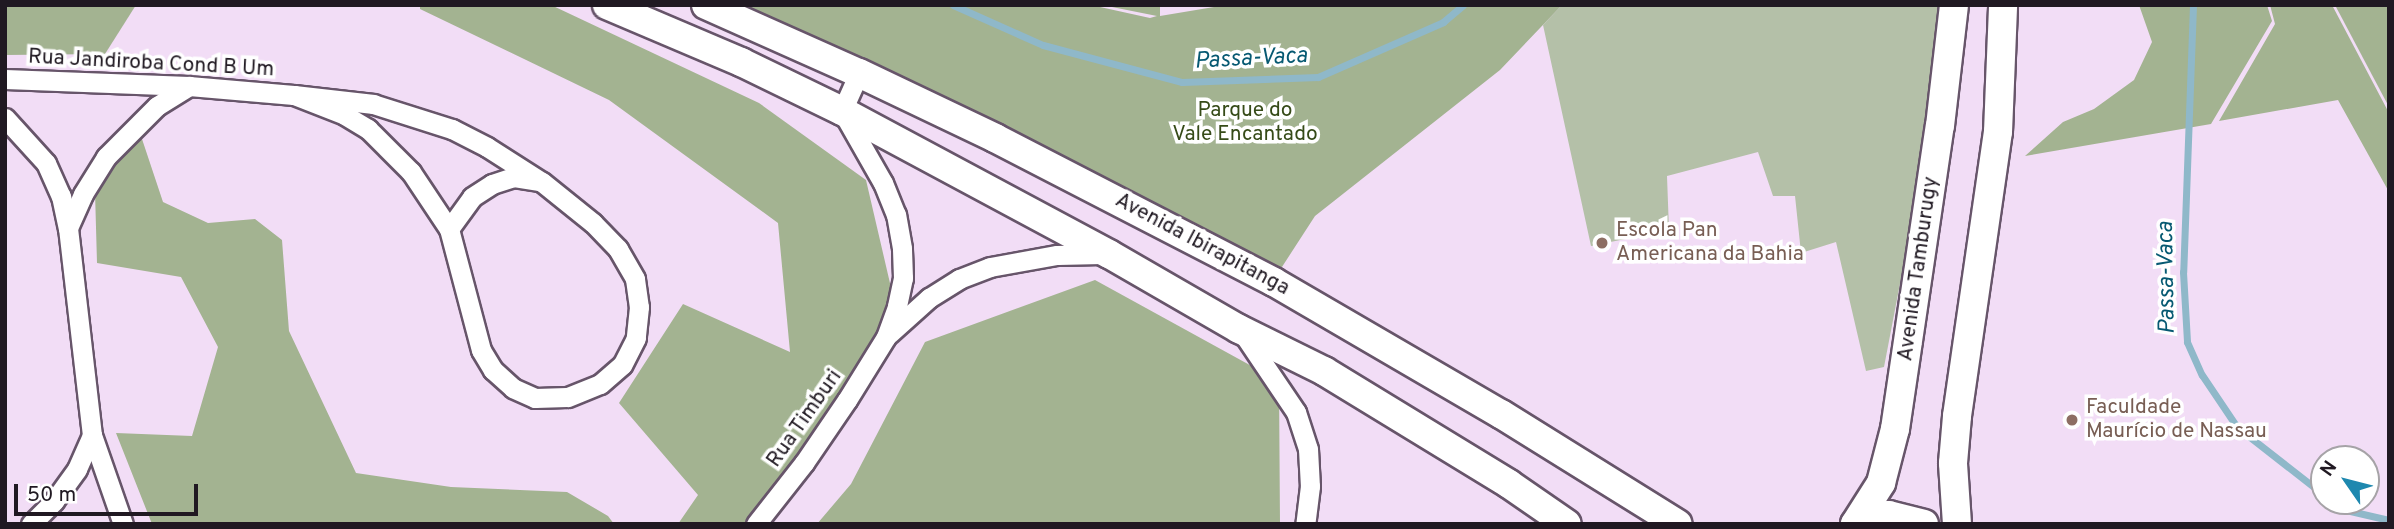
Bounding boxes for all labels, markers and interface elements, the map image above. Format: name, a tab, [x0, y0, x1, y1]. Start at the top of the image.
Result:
water label: Passa-Vaca	[1194, 43, 1308, 77]
street label: Rua Jandiroba Cond B Um	[27, 45, 275, 83]
park label: Parque do Vale Encantado	[1172, 98, 1318, 148]
street label: Avenida Tamburugy	[1894, 175, 1944, 363]
street label: Avenida Ibirapitanga	[1111, 188, 1293, 302]
place label: Escola Pan Americana da Bahia	[1616, 218, 1804, 268]
water label: Passa-Vaca	[2153, 221, 2183, 335]
marker: Escola Pan Americana da Bahia	[1594, 235, 1610, 251]
street label: Rua Timburi	[762, 365, 848, 473]
place label: Faculdade Maurício de Nassau	[2086, 395, 2267, 445]
marker: Faculdade Maurício de Nassau	[2064, 412, 2080, 428]
north arrow	[2310, 445, 2380, 515]
text: N	[2316, 457, 2343, 482]
scale bar	[18, 470, 201, 514]
text: 50 m	[27, 482, 76, 509]

